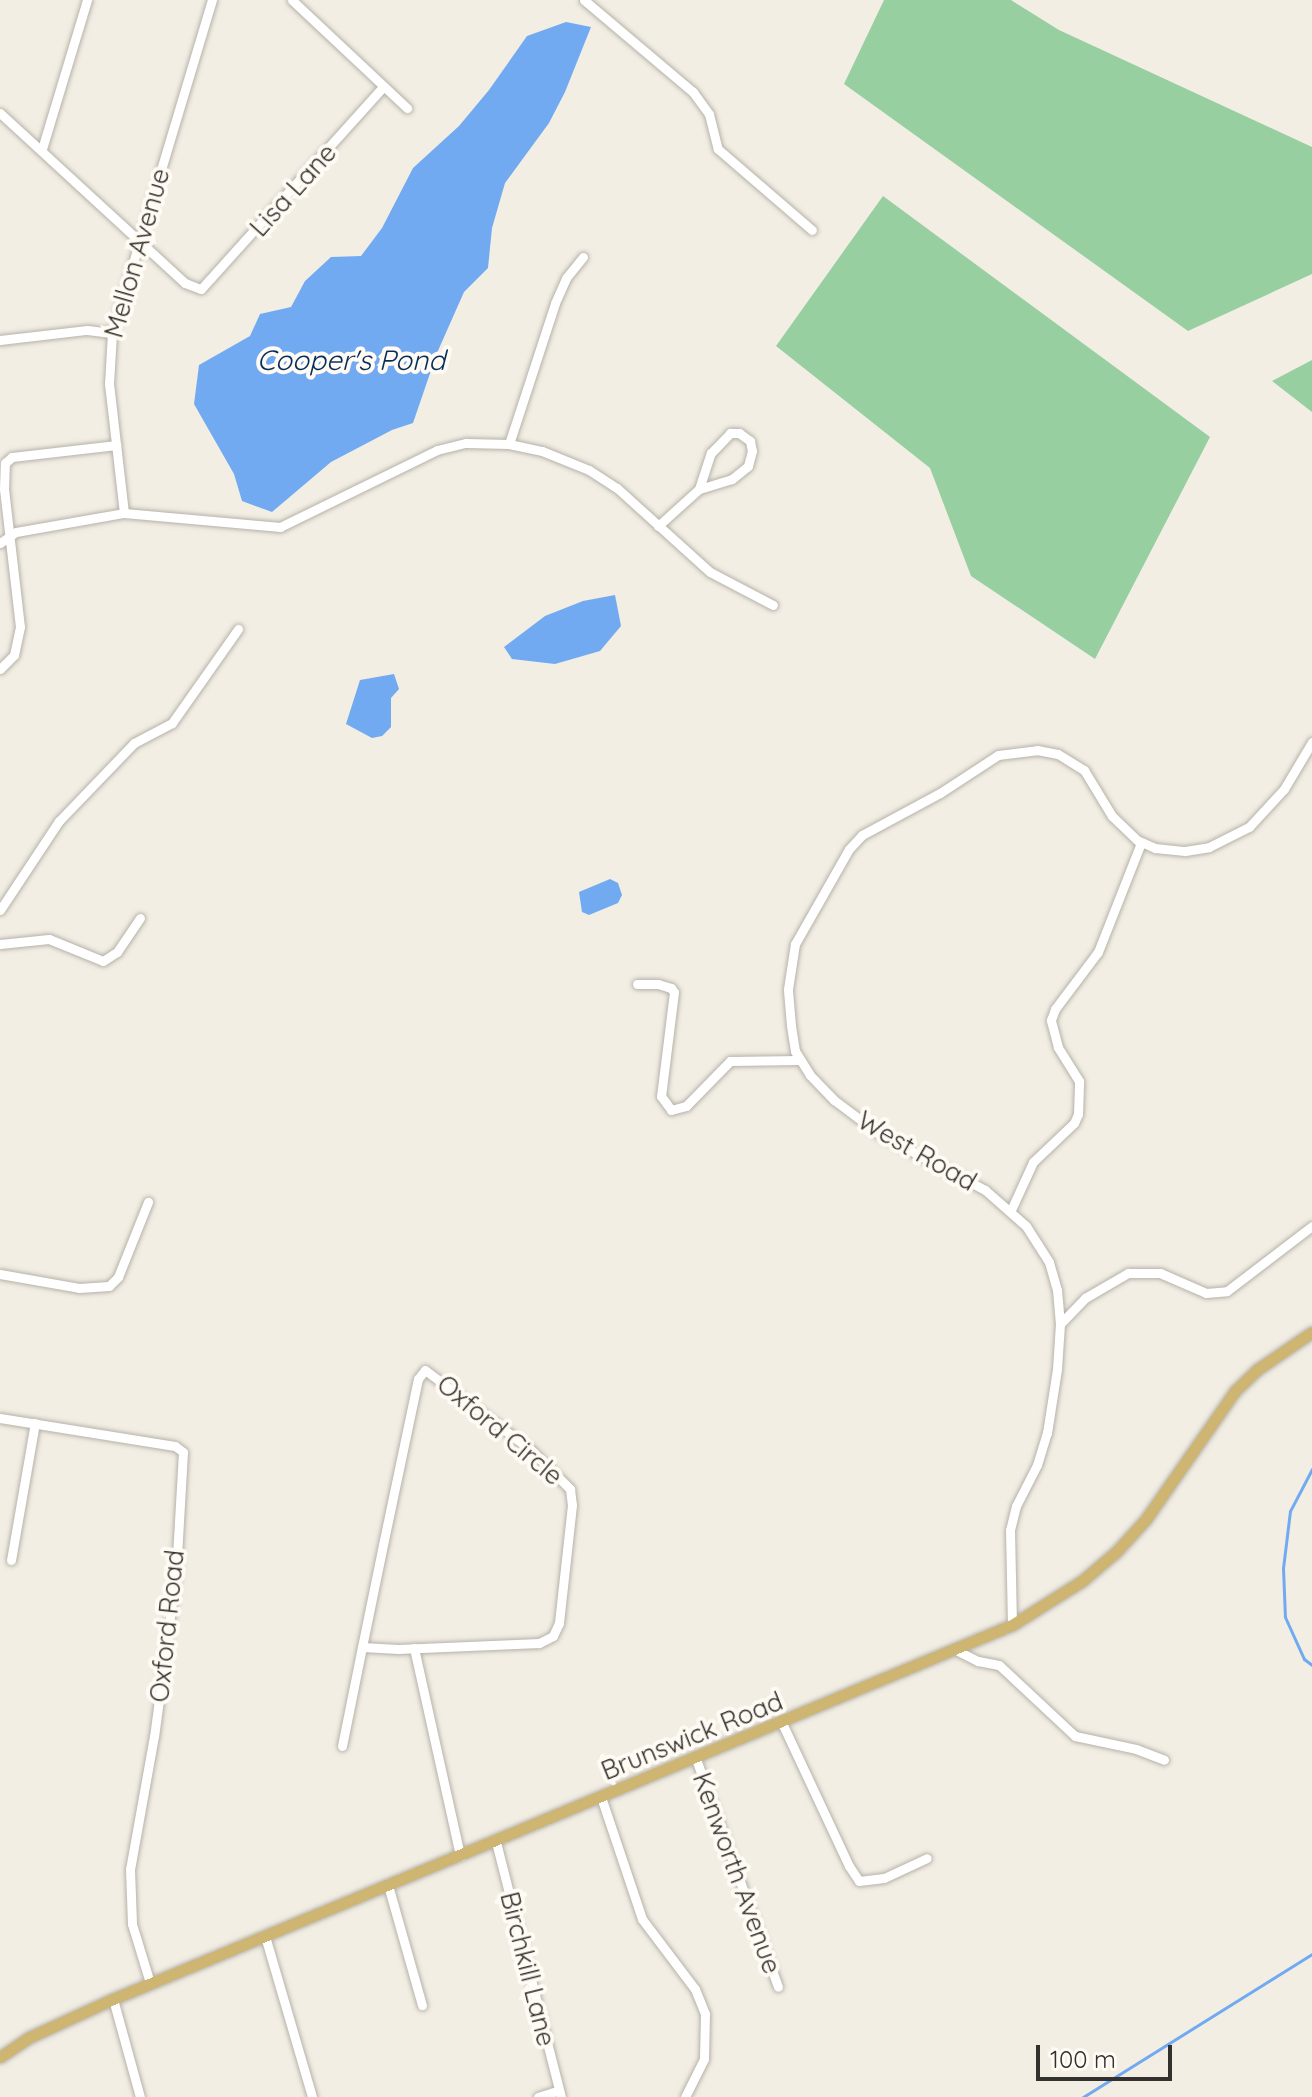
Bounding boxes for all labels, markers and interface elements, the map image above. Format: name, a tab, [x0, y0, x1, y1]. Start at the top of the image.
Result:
street label: Lisa Lane	[243, 137, 343, 243]
street label: Mellon Avenue	[98, 165, 176, 341]
water label: Cooper's Pond	[257, 343, 445, 377]
street label: West Road	[852, 1104, 982, 1198]
street label: Oxford Circle	[431, 1368, 569, 1492]
street label: Oxford Road	[143, 1548, 191, 1704]
street label: Brunswick Road	[597, 1685, 787, 1787]
street label: Kenworth Avenue	[686, 1768, 788, 1978]
street label: Birchkill Lane	[494, 1889, 562, 2049]
scale bar	[1040, 2029, 1176, 2079]
text: 100 m	[1050, 2044, 1116, 2074]

